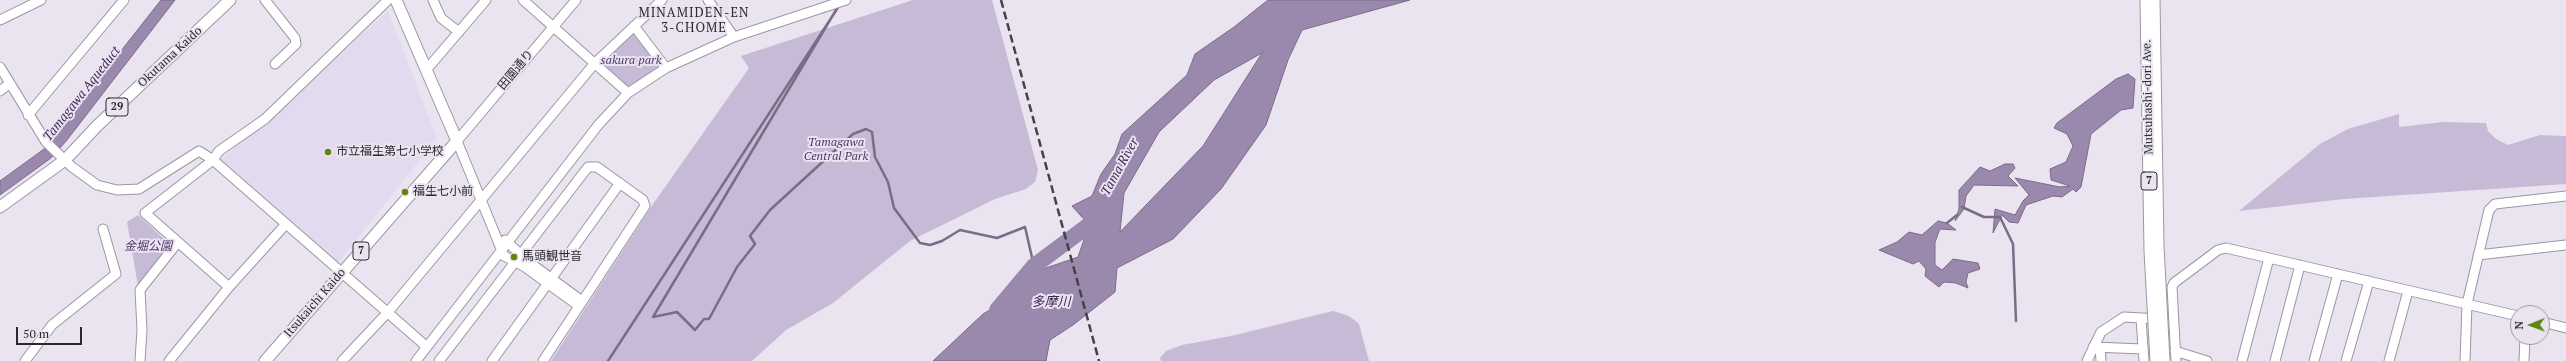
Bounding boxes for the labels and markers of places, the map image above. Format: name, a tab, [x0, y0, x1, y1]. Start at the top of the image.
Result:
place label: 市立福生第七小学校	[336, 145, 444, 159]
marker: 市立福生第七小学校	[323, 147, 333, 157]
place label: 福生七小前	[413, 185, 473, 199]
marker: 福生七小前	[400, 187, 410, 197]
place label: 馬頭観世音	[522, 250, 582, 264]
marker: 馬頭観世音	[509, 252, 519, 262]

